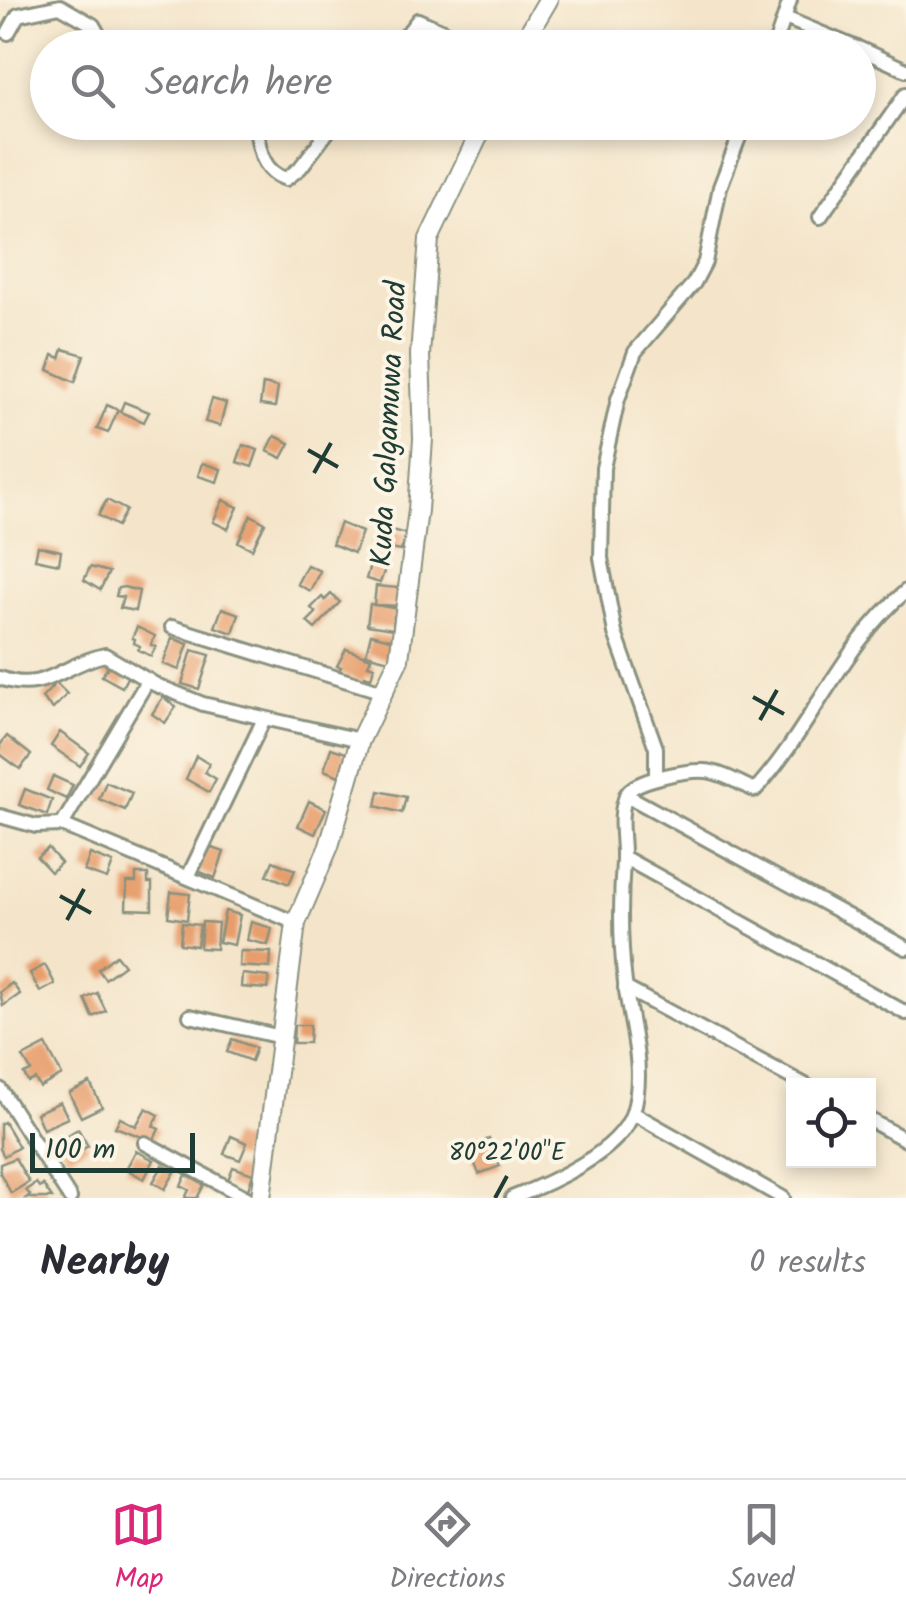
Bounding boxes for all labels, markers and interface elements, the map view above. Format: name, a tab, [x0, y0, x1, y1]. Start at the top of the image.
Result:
search box	[30, 30, 876, 140]
text: Search here	[145, 55, 332, 115]
icon: search	[65, 58, 120, 113]
street label: Kuda Galgamuwa Road	[359, 279, 422, 568]
map controls	[786, 1078, 876, 1168]
button: locate	[786, 1078, 876, 1168]
scale bar	[30, 1128, 195, 1172]
text: 100 m	[45, 1128, 115, 1173]
text: 80°22'00"E	[449, 1133, 567, 1173]
text: Nearby	[40, 1230, 169, 1297]
text: 0 results	[749, 1238, 866, 1289]
tab: Map	[111, 1497, 166, 1602]
tab: Directions	[389, 1497, 505, 1602]
tab: Saved	[728, 1497, 795, 1602]

